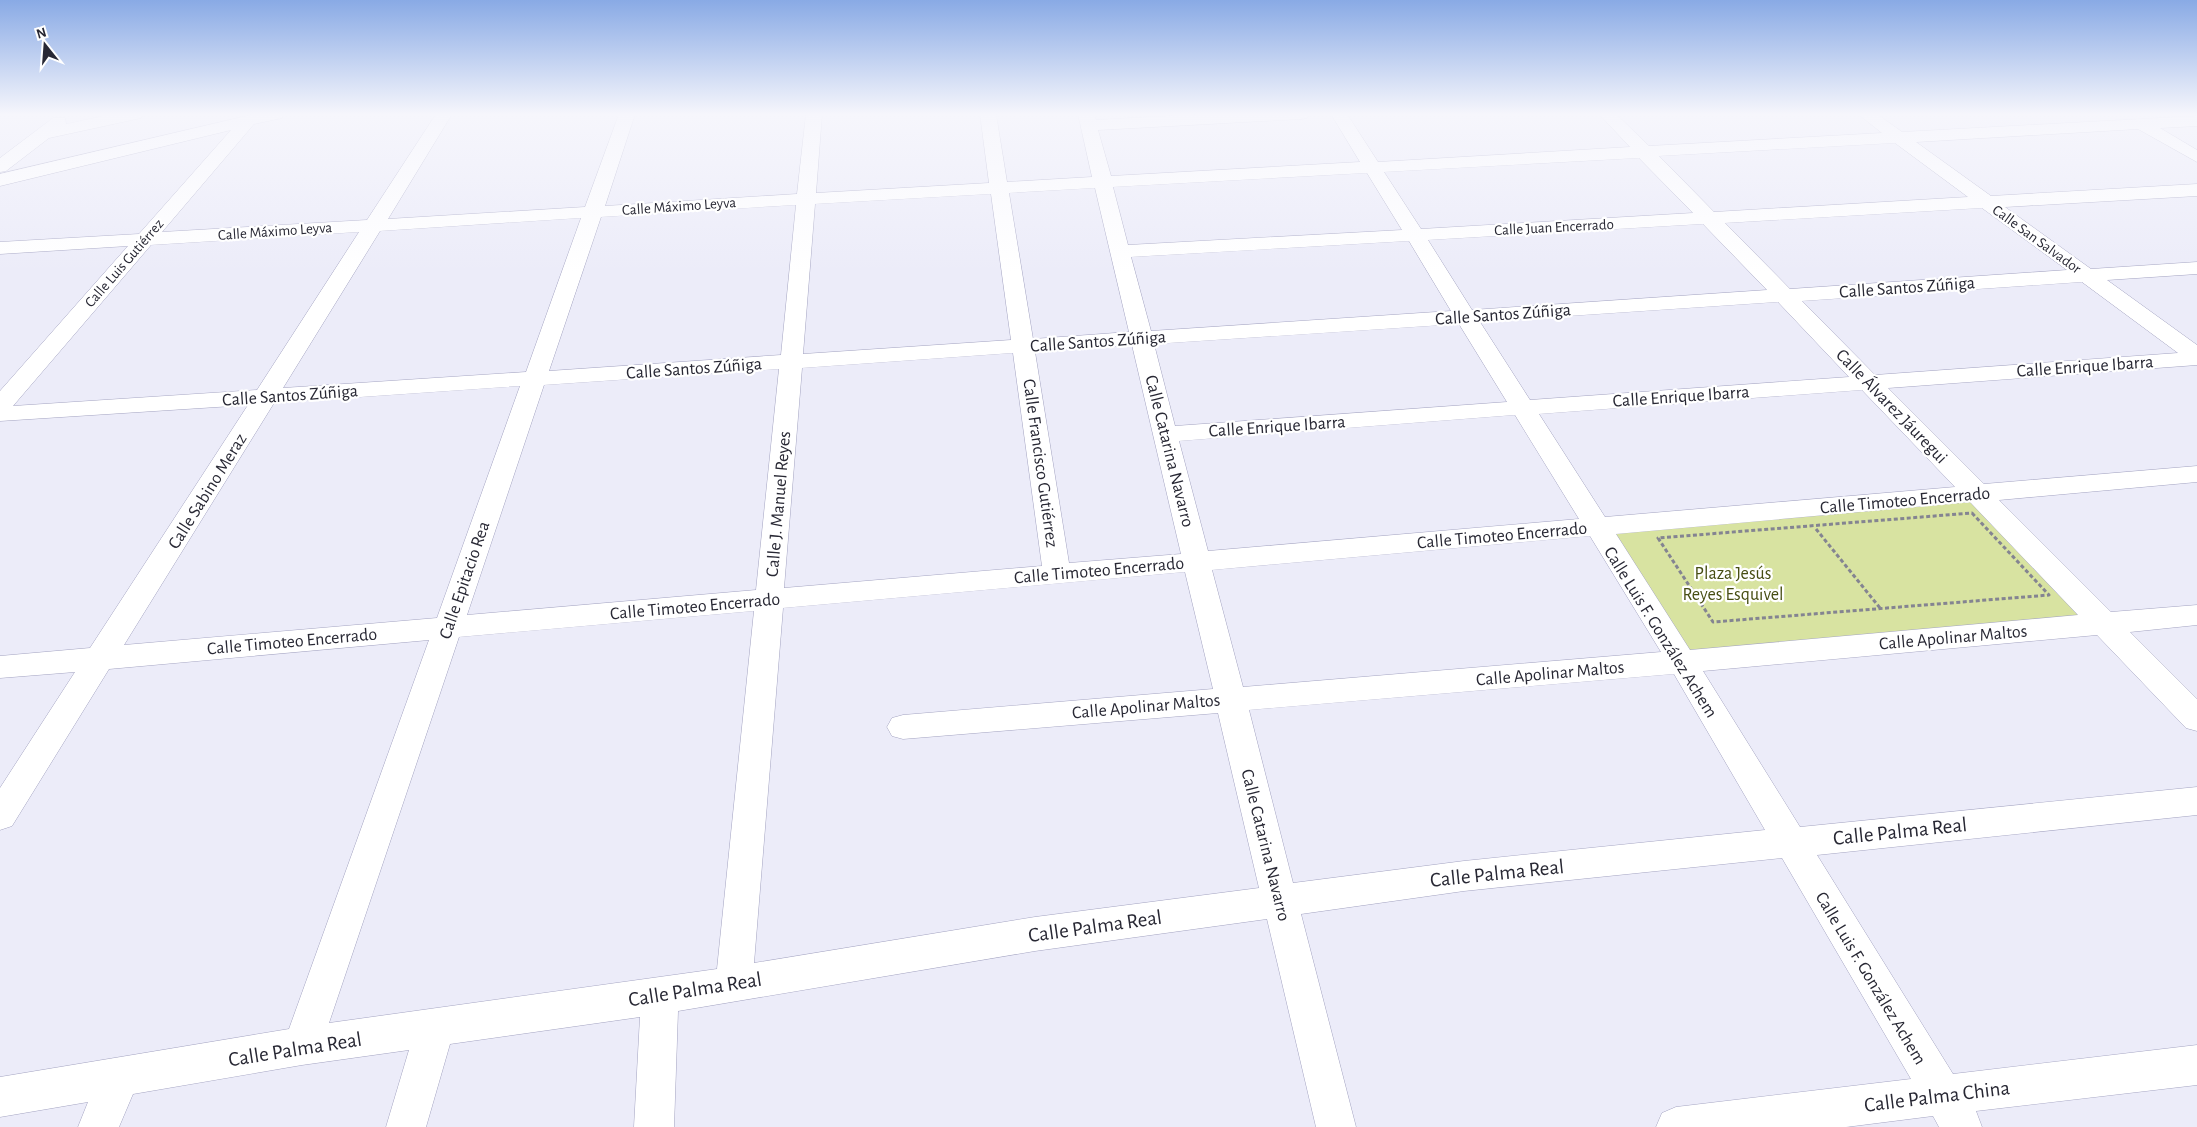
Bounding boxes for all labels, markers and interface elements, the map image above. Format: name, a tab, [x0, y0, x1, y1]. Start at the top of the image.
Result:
north arrow	[20, 20, 70, 70]
text: N	[35, 25, 48, 42]
street label: Calle Máximo Leyva	[621, 195, 737, 218]
street label: Calle San Salvador	[1990, 202, 2084, 277]
street label: Calle Luis Gutiérrez	[82, 216, 167, 310]
street label: Calle Juan Encerrado	[1494, 217, 1614, 238]
street label: Calle Máximo Leyva	[217, 220, 333, 243]
street label: Calle Santos Zúñiga	[1839, 274, 1976, 302]
street label: Calle Santos Zúñiga	[1435, 301, 1572, 329]
street label: Calle Santos Zúñiga	[1030, 328, 1167, 356]
street label: Calle Álvarez Jáuregui	[1832, 344, 1952, 467]
street label: Calle Enrique Ibarra	[2016, 353, 2154, 381]
street label: Calle Santos Zúñiga	[626, 355, 763, 383]
street label: Calle Catarina Navarro	[1141, 373, 1197, 529]
street label: Calle Francisco Gutiérrez	[1019, 378, 1061, 549]
street label: Calle Santos Zúñiga	[222, 382, 359, 410]
street label: Calle Enrique Ibarra	[1612, 383, 1750, 411]
street label: Calle Enrique Ibarra	[1208, 413, 1346, 441]
street label: Calle J. Manuel Reyes	[764, 430, 794, 578]
street label: Calle Sabino Meraz	[165, 431, 251, 552]
street label: Calle Timoteo Encerrado	[1819, 485, 1991, 517]
street label: Calle Epitacio Rea	[436, 519, 493, 641]
street label: Calle Timoteo Encerrado	[1416, 520, 1588, 552]
street label: Calle Luis F. González Achem	[1600, 544, 1720, 721]
street label: Calle Timoteo Encerrado	[1013, 555, 1185, 587]
park label: Plaza Jesús Reyes Esquivel	[1682, 565, 1784, 604]
street label: Calle Timoteo Encerrado	[609, 591, 781, 623]
street label: Calle Apolinar Maltos	[1878, 623, 2028, 653]
street label: Calle Timoteo Encerrado	[206, 626, 378, 658]
street label: Calle Apolinar Maltos	[1475, 659, 1625, 689]
street label: Calle Apolinar Maltos	[1071, 692, 1221, 722]
street label: Calle Catarina Navarro	[1237, 767, 1293, 923]
street label: Calle Palma Real	[1832, 814, 1968, 849]
street label: Calle Palma Real	[1429, 856, 1565, 891]
street label: Calle Luis F. González Achem	[1811, 889, 1929, 1068]
street label: Calle Palma Real	[1027, 907, 1163, 946]
street label: Calle Palma Real	[627, 969, 763, 1010]
street label: Calle Palma Real	[227, 1029, 363, 1070]
street label: Calle Palma China	[1863, 1077, 2011, 1116]

